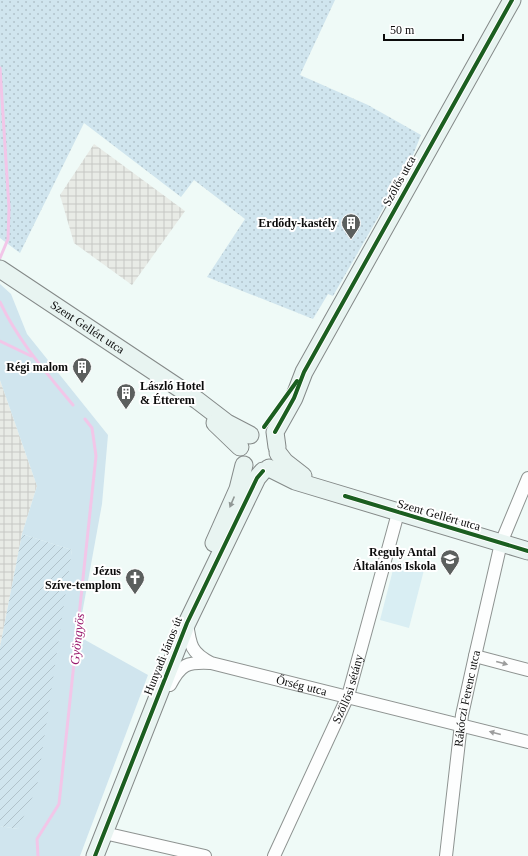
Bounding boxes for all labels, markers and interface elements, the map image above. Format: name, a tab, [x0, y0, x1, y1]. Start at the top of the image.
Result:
scale bar	[384, 16, 463, 42]
text: 50 m	[390, 23, 415, 37]
street label: Szőlős utca	[380, 153, 419, 208]
building icon: Erdődy-kastély	[340, 212, 362, 240]
place label: Erdődy-kastély	[258, 216, 337, 230]
street label: Szent Gellért utca	[48, 297, 128, 357]
building icon: Régi malom	[71, 356, 93, 384]
place label: Régi malom	[6, 360, 68, 374]
place label: László Hotel & Étterem	[140, 379, 205, 407]
building icon: László Hotel & Étterem	[115, 382, 137, 410]
one-way arrow	[229, 496, 235, 507]
street label: Szent Gellért utca	[396, 496, 483, 534]
place label: Reguly Antal Általános Iskola	[353, 545, 437, 573]
school or university icon: Reguly Antal Általános Iskola	[439, 548, 461, 576]
place label: Jézus Szíve-templom	[45, 564, 121, 592]
church icon: Jézus Szíve-templom	[124, 567, 146, 595]
water label: Gyöngyös	[67, 612, 87, 666]
street label: Hunyadi János út	[141, 614, 185, 697]
street label: Rákóczi Ferenc utca	[451, 648, 483, 747]
street label: Szőllősi sétány	[329, 653, 366, 726]
one-way arrow	[496, 660, 508, 666]
street label: Őrség utca	[275, 673, 329, 699]
one-way arrow	[488, 730, 501, 736]

